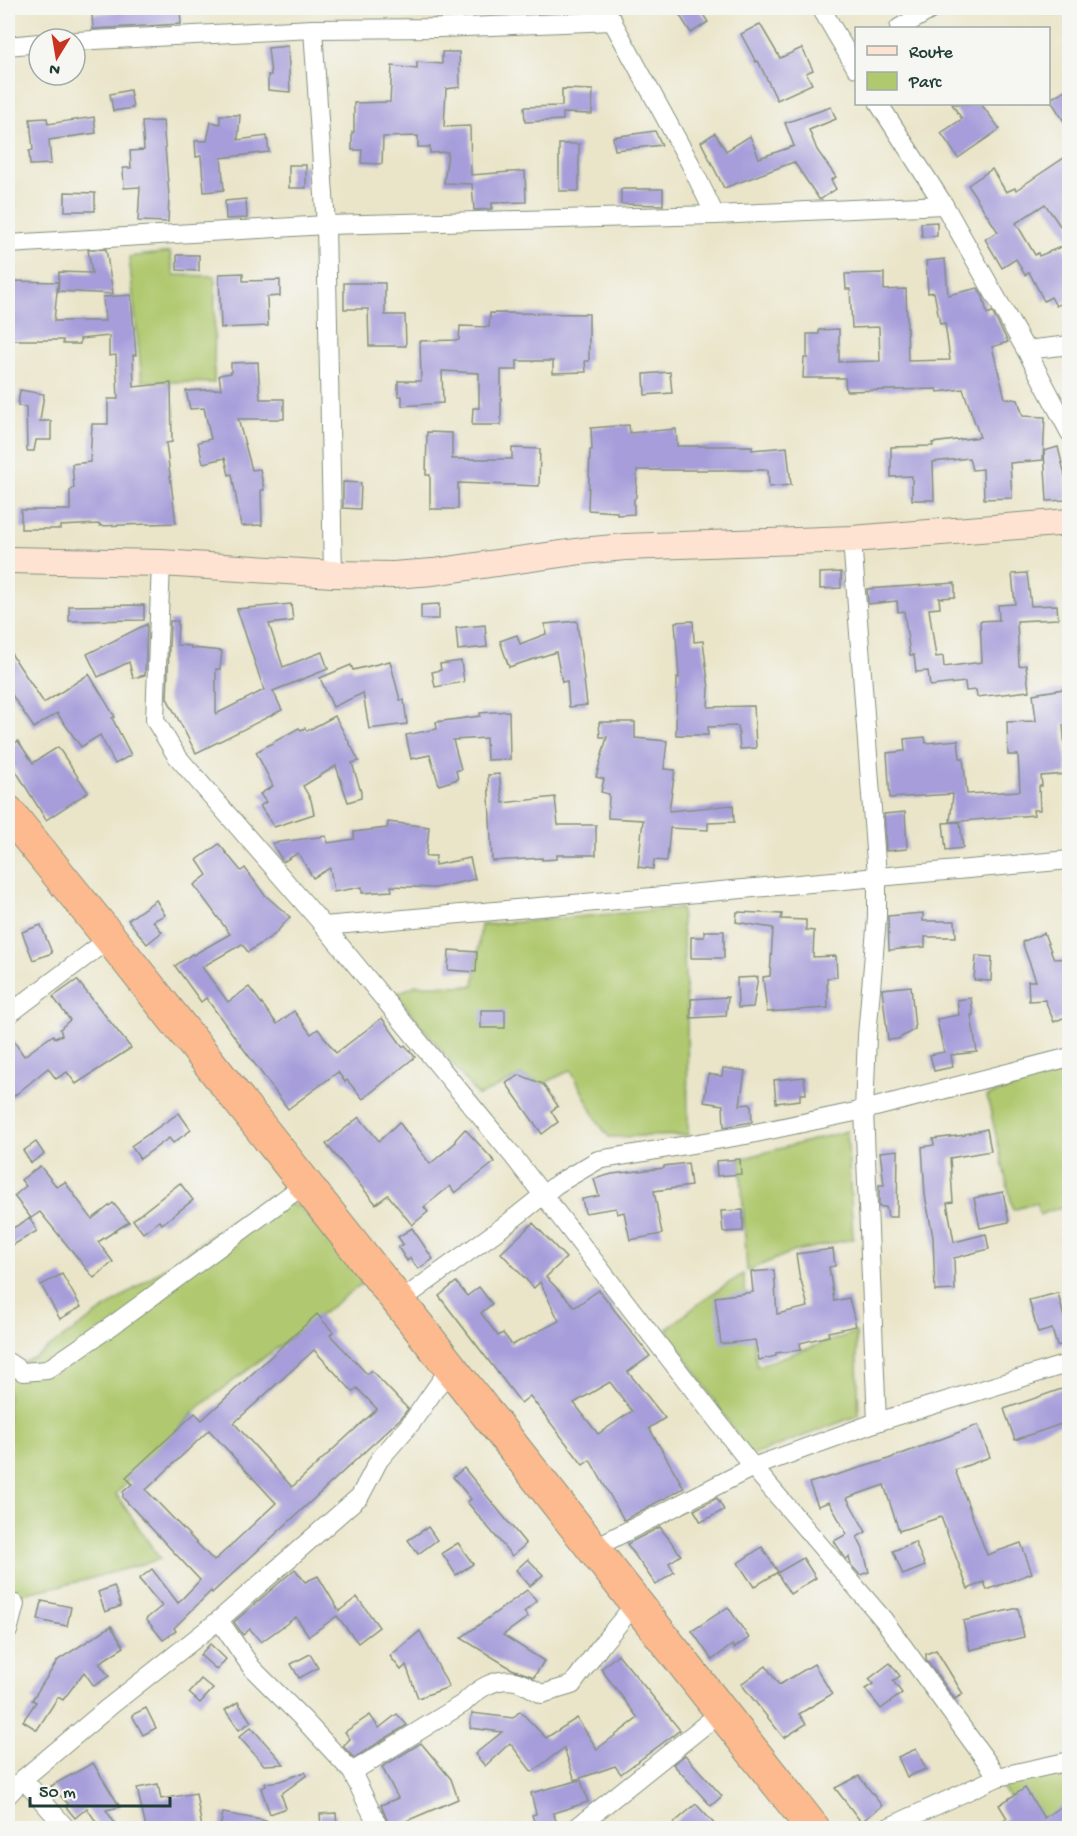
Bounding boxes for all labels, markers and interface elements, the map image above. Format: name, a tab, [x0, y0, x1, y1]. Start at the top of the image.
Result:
north arrow	[27, 27, 87, 87]
legend	[855, 27, 1050, 105]
text: Route	[909, 43, 954, 64]
text: N	[47, 58, 62, 79]
text: Parc	[908, 73, 942, 94]
scale bar	[30, 1770, 170, 1808]
text: 50 m	[39, 1783, 76, 1804]

